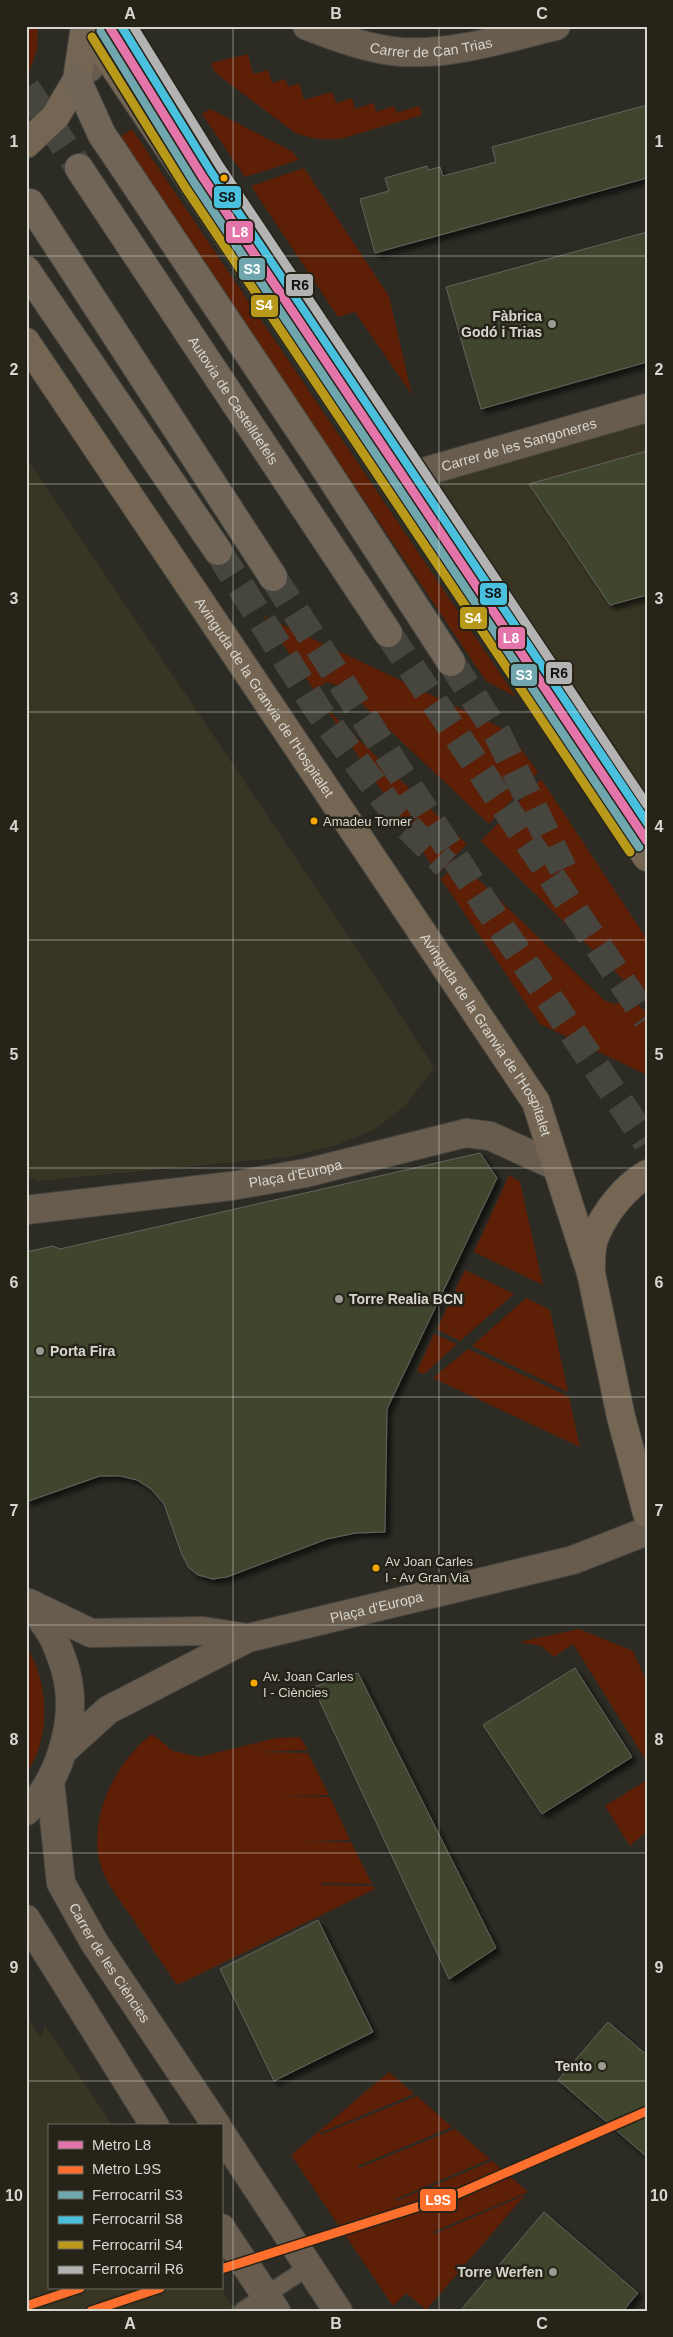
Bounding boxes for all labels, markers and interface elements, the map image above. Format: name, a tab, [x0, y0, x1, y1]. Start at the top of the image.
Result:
text: A	[124, 5, 136, 22]
text: B	[330, 5, 342, 22]
text: C	[536, 5, 548, 22]
street label: Carrer de Can Trias	[368, 34, 494, 60]
text: 1	[10, 133, 19, 150]
text: 1	[655, 133, 664, 150]
unlabelled marker	[219, 173, 229, 183]
line badge: S8	[213, 185, 242, 209]
text: S8	[218, 189, 236, 205]
line badge: L8	[225, 220, 254, 244]
text: L8	[232, 224, 248, 240]
line badge: S3	[238, 257, 266, 281]
text: S3	[243, 261, 261, 277]
line badge: R6	[285, 273, 314, 297]
text: R6	[291, 277, 309, 293]
line badge: S4	[250, 294, 279, 318]
text: S4	[255, 297, 273, 313]
place label: Fàbrica Godó i Trias	[461, 308, 542, 340]
marker: Fàbrica Godó i Trias	[546, 318, 558, 330]
street label: Autovia de Castelldefels	[185, 333, 282, 467]
text: 2	[10, 361, 19, 378]
text: 2	[655, 361, 664, 378]
street label: Carrer de les Sangoneres	[440, 415, 598, 474]
line badge: S8	[479, 582, 508, 606]
text: S8	[484, 585, 502, 601]
text: 3	[10, 590, 19, 607]
text: 3	[655, 590, 664, 607]
street label: Avinguda de la Granvia de l'Hospitalet	[192, 595, 337, 800]
line badge: S4	[459, 606, 488, 630]
text: S4	[464, 610, 482, 626]
line badge: L8	[497, 626, 526, 650]
text: L8	[503, 630, 519, 646]
line badge: R6	[545, 661, 573, 685]
line badge: S3	[510, 663, 538, 687]
text: R6	[550, 665, 568, 681]
text: S3	[515, 667, 533, 683]
place label: Amadeu Torner	[323, 814, 412, 829]
marker: Amadeu Torner	[309, 816, 319, 826]
text: 4	[10, 818, 19, 835]
text: 4	[655, 818, 664, 835]
street label: Avinguda de la Granvia de l'Hospitalet	[417, 930, 554, 1138]
text: 5	[10, 1046, 19, 1063]
text: 5	[655, 1046, 664, 1063]
street label: Plaça d'Europa	[248, 1156, 344, 1191]
text: 6	[10, 1274, 19, 1291]
text: 6	[655, 1274, 664, 1291]
place label: Torre Realia BCN	[349, 1291, 463, 1307]
marker: Torre Realia BCN	[333, 1293, 345, 1305]
place label: Porta Fira	[50, 1343, 116, 1359]
marker: Porta Fira	[34, 1345, 46, 1357]
text: 7	[10, 1502, 19, 1519]
text: 7	[655, 1502, 664, 1519]
place label: Av Joan Carles I - Av Gran Via	[385, 1554, 473, 1585]
marker: Av Joan Carles I - Av Gran Via	[371, 1563, 381, 1573]
street label: Plaça d'Europa	[329, 1588, 425, 1626]
place label: Av. Joan Carles I - Ciències	[263, 1669, 354, 1700]
marker: Av. Joan Carles I - Ciències	[249, 1678, 259, 1688]
text: 8	[10, 1731, 19, 1748]
text: 8	[655, 1731, 664, 1748]
street label: Carrer de les Ciències	[66, 1900, 154, 2026]
text: 9	[10, 1959, 19, 1976]
text: 9	[655, 1959, 664, 1976]
place label: Tento	[555, 2058, 592, 2074]
marker: Tento	[596, 2060, 608, 2072]
legend	[48, 2124, 222, 2290]
text: Metro L8	[92, 2136, 151, 2153]
text: Metro L9S	[92, 2160, 161, 2177]
text: Ferrocarril S3	[92, 2186, 183, 2203]
text: 10	[5, 2187, 23, 2204]
text: 10	[650, 2187, 668, 2204]
line badge: L9S	[419, 2188, 457, 2212]
text: L9S	[425, 2192, 451, 2208]
text: Ferrocarril S8	[92, 2210, 183, 2227]
text: Ferrocarril S4	[92, 2236, 183, 2253]
text: Ferrocarril R6	[92, 2260, 184, 2277]
place label: Torre Werfen	[457, 2264, 543, 2280]
marker: Torre Werfen	[547, 2266, 559, 2278]
text: A	[124, 2315, 136, 2332]
text: B	[330, 2315, 342, 2332]
text: C	[536, 2315, 548, 2332]

